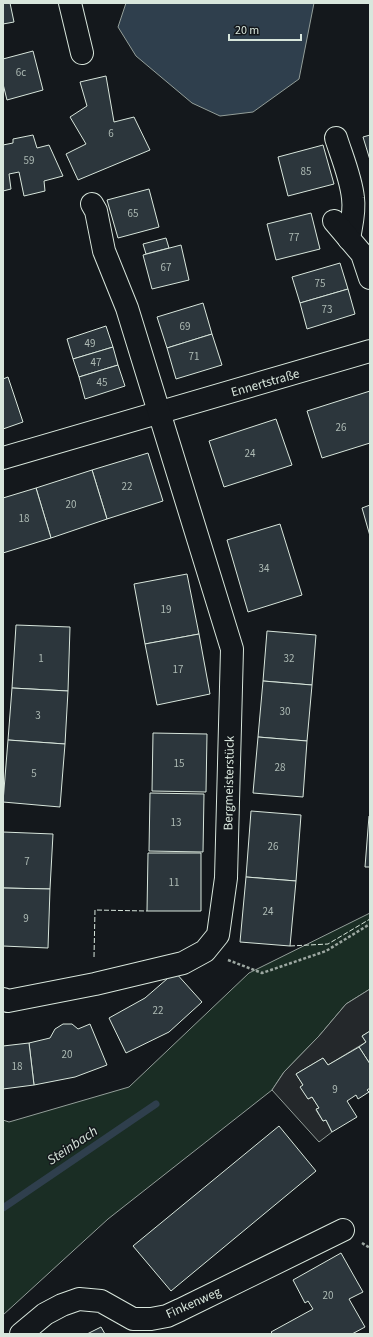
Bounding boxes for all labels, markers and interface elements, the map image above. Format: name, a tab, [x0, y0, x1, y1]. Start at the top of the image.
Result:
scale bar	[229, 16, 301, 42]
text: 20 m	[235, 22, 259, 39]
house number: 6c	[16, 65, 26, 80]
house number: 6	[108, 126, 114, 141]
house number: 59	[24, 153, 34, 168]
house number: 85	[301, 164, 311, 179]
house number: 65	[128, 206, 138, 221]
house number: 77	[289, 230, 299, 245]
house number: 67	[161, 260, 171, 275]
house number: 75	[315, 276, 325, 291]
house number: 73	[322, 302, 332, 317]
house number: 69	[180, 319, 190, 334]
house number: 49	[85, 336, 95, 351]
house number: 71	[189, 349, 199, 364]
house number: 47	[91, 355, 101, 370]
street label: Ennertstraße	[229, 365, 302, 401]
house number: 45	[97, 375, 107, 390]
house number: 26	[336, 420, 347, 435]
house number: 24	[245, 446, 256, 461]
house number: 22	[122, 479, 132, 494]
house number: 20	[66, 497, 76, 512]
house number: 18	[19, 511, 30, 526]
house number: 34	[259, 561, 270, 576]
house number: 19	[161, 602, 171, 617]
house number: 1	[38, 651, 44, 666]
house number: 32	[284, 651, 294, 666]
house number: 17	[173, 662, 183, 677]
house number: 30	[280, 704, 290, 719]
house number: 3	[35, 708, 41, 723]
street label: Bergmeisterstück	[219, 735, 239, 831]
house number: 15	[174, 756, 184, 771]
house number: 28	[275, 760, 286, 775]
house number: 5	[31, 766, 37, 781]
house number: 13	[171, 815, 181, 830]
house number: 26	[268, 839, 279, 854]
house number: 7	[24, 854, 30, 869]
house number: 11	[169, 875, 179, 890]
house number: 24	[263, 904, 274, 919]
house number: 9	[23, 911, 29, 926]
house number: 22	[153, 1003, 163, 1018]
house number: 20	[62, 1047, 72, 1062]
house number: 18	[12, 1059, 23, 1074]
house number: 9	[332, 1082, 338, 1097]
water label: Steinbach	[43, 1122, 102, 1170]
street label: Finkenweg	[163, 1283, 224, 1323]
house number: 20	[323, 1288, 333, 1303]

